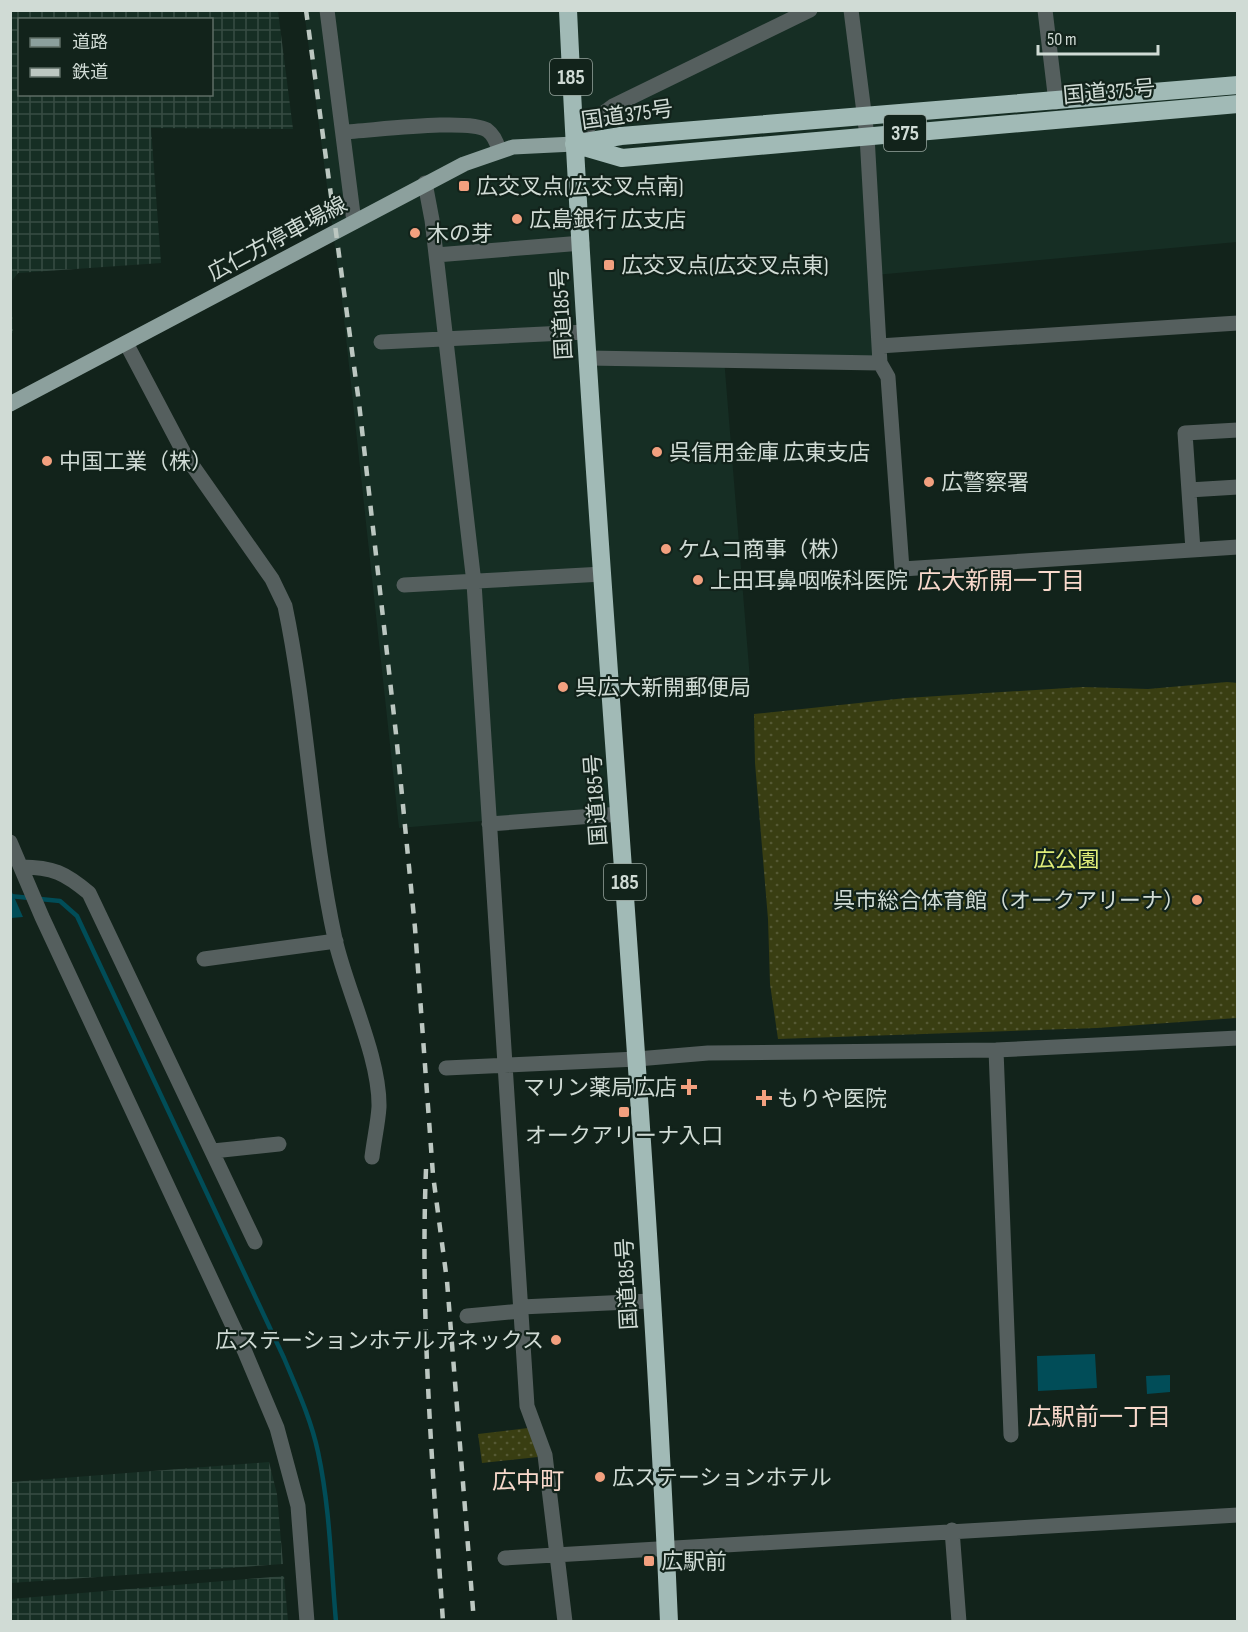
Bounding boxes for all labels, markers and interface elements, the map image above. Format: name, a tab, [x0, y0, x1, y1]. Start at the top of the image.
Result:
legend	[18, 18, 213, 96]
scale bar	[1038, 18, 1158, 56]
text: 50 m	[1047, 29, 1077, 50]
text: 道路	[72, 32, 108, 53]
road number: 185	[550, 59, 592, 95]
text: 鉄道	[72, 62, 108, 83]
street label: 国道375号	[1062, 75, 1157, 110]
street label: 国道375号	[579, 96, 675, 135]
road number: 375	[884, 115, 926, 151]
place label: 広交叉点(広交叉点南)	[476, 174, 684, 201]
marker: 広交叉点(広交叉点南)	[457, 179, 471, 193]
street label: 広仁方停車場線	[203, 191, 352, 287]
place label: 広島銀行 広支店	[529, 207, 687, 234]
marker: 広島銀行 広支店	[510, 212, 524, 226]
place label: 木の芽	[427, 221, 493, 248]
marker: 木の芽	[408, 226, 422, 240]
place label: 広交叉点(広交叉点東)	[621, 253, 829, 280]
marker: 広交叉点(広交叉点東)	[602, 258, 616, 272]
street label: 国道185号	[547, 267, 578, 361]
place label: 呉信用金庫 広東支店	[669, 440, 871, 467]
marker: 呉信用金庫 広東支店	[650, 445, 664, 459]
place label: 中国工業（株）	[59, 449, 213, 476]
marker: 中国工業（株）	[40, 454, 54, 468]
place label: 広警察署	[941, 470, 1029, 497]
marker: 広警察署	[922, 475, 936, 489]
place label: ケムコ商事（株）	[678, 537, 852, 564]
marker: ケムコ商事（株）	[659, 542, 673, 556]
district label: 広大新開一丁目	[917, 567, 1085, 596]
place label: 上田耳鼻咽喉科医院	[710, 568, 908, 595]
marker: 上田耳鼻咽喉科医院	[691, 573, 705, 587]
place label: 呉広大新開郵便局	[575, 675, 751, 702]
marker: 呉広大新開郵便局	[556, 680, 570, 694]
street label: 国道185号	[580, 753, 613, 847]
park label: 広公園	[1033, 847, 1099, 874]
road number: 185	[604, 864, 646, 900]
place label: 呉市総合体育館（オークアリーナ）	[833, 888, 1185, 915]
marker: 呉市総合体育館（オークアリーナ）	[1190, 893, 1204, 907]
place label: マリン薬局広店	[523, 1075, 677, 1102]
marker: マリン薬局広店	[682, 1080, 696, 1094]
place label: もりや医院	[777, 1086, 887, 1113]
marker: もりや医院	[755, 1089, 773, 1107]
marker: オークアリーナ入口	[617, 1105, 631, 1119]
place label: オークアリーナ入口	[525, 1123, 723, 1150]
street label: 国道185号	[612, 1237, 643, 1331]
place label: 広ステーションホテルアネックス	[215, 1328, 544, 1355]
marker: 広ステーションホテルアネックス	[549, 1333, 563, 1347]
district label: 広駅前一丁目	[1027, 1403, 1171, 1432]
place label: 広ステーションホテル	[612, 1465, 832, 1492]
district label: 広中町	[492, 1467, 564, 1496]
marker: 広ステーションホテル	[593, 1470, 607, 1484]
place label: 広駅前	[661, 1549, 727, 1576]
marker: 広駅前	[642, 1554, 656, 1568]

